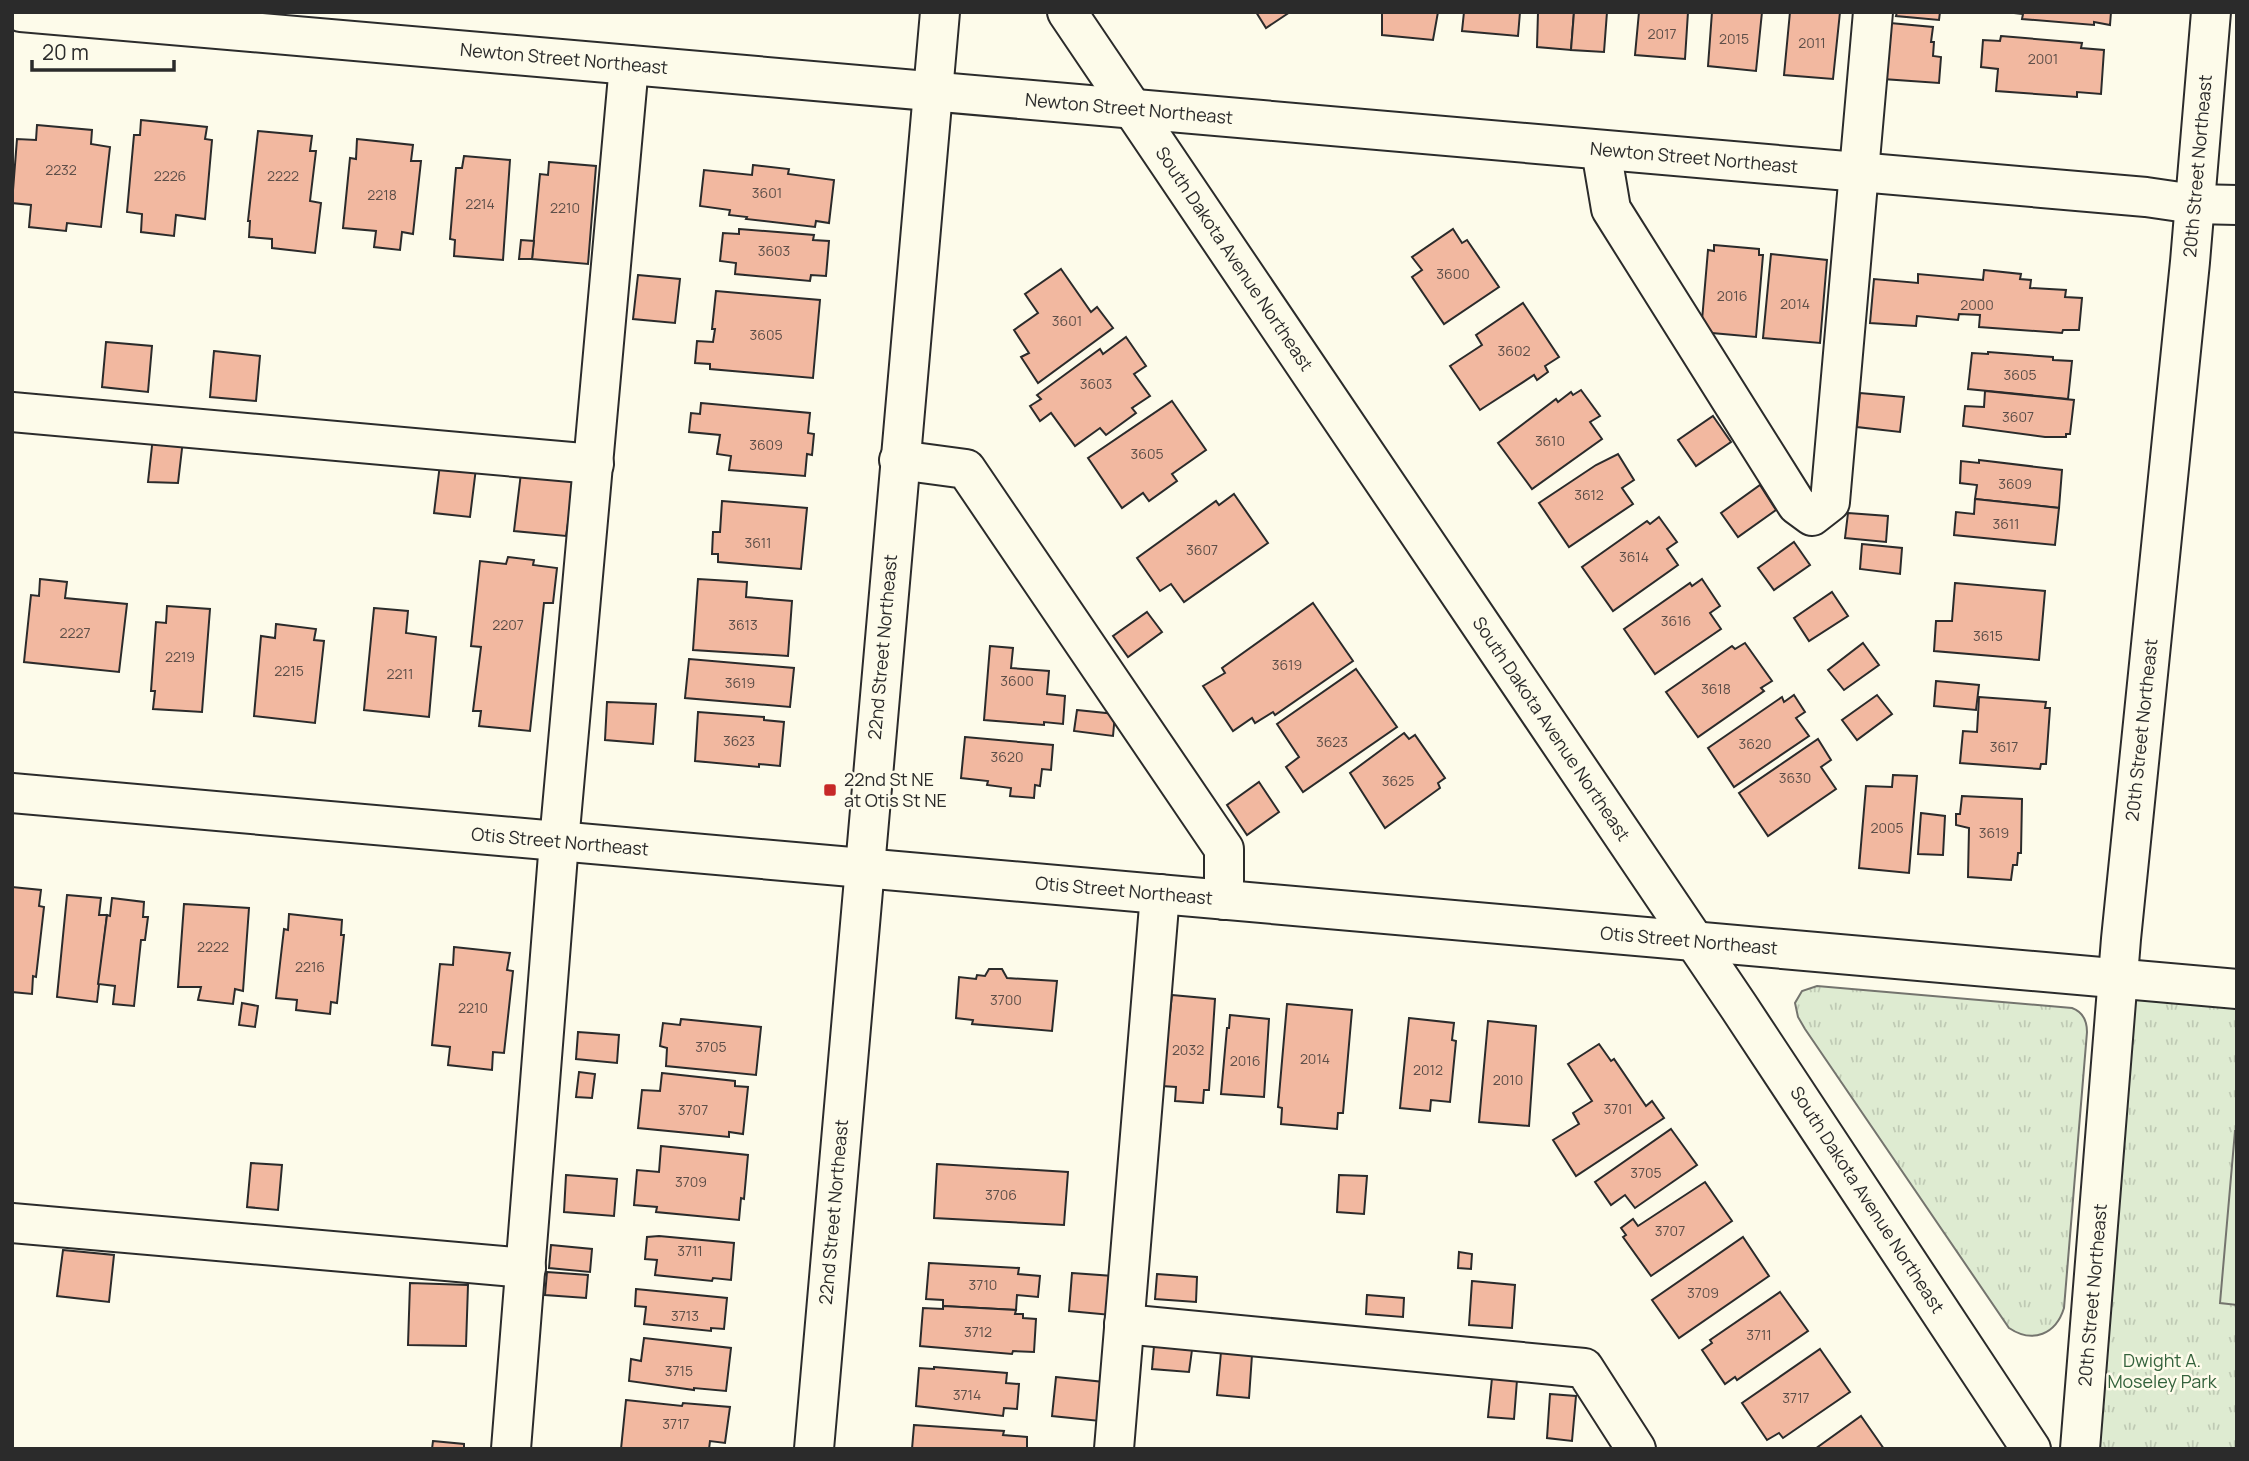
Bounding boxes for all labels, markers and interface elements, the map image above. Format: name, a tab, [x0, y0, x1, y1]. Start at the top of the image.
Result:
house number: 2017	[1647, 24, 1677, 43]
scale bar	[32, 28, 173, 72]
house number: 2015	[1719, 29, 1749, 48]
house number: 2011	[1798, 33, 1826, 52]
street label: Newton Street Northeast	[459, 37, 669, 79]
text: 20 m	[42, 38, 89, 66]
house number: 2001	[2028, 49, 2058, 68]
street label: 20th Street Northeast	[2177, 73, 2217, 258]
street label: Newton Street Northeast	[1024, 87, 1234, 129]
street label: Newton Street Northeast	[1589, 136, 1799, 178]
street label: South Dakota Avenue Northeast	[1151, 142, 1319, 375]
house number: 2232	[45, 160, 77, 179]
house number: 2226	[154, 166, 186, 185]
house number: 2222	[267, 166, 299, 185]
house number: 3601	[752, 183, 782, 202]
house number: 2218	[367, 185, 397, 204]
house number: 2214	[465, 194, 495, 213]
house number: 2210	[550, 198, 580, 217]
house number: 3603	[758, 241, 790, 260]
house number: 3600	[1436, 264, 1470, 283]
house number: 2016	[1717, 286, 1747, 305]
house number: 2014	[1780, 294, 1810, 313]
house number: 2000	[1960, 295, 1994, 314]
house number: 3601	[1052, 311, 1082, 330]
house number: 3605	[749, 325, 783, 344]
house number: 3602	[1498, 341, 1530, 360]
house number: 3605	[2003, 365, 2037, 384]
house number: 3603	[1080, 374, 1112, 393]
house number: 3607	[2002, 407, 2034, 426]
house number: 3610	[1535, 431, 1565, 450]
house number: 3609	[749, 435, 783, 454]
house number: 3605	[1130, 444, 1164, 463]
house number: 3609	[1998, 474, 2032, 493]
house number: 3612	[1574, 485, 1604, 504]
house number: 3611	[1992, 514, 2020, 533]
house number: 3611	[744, 533, 772, 552]
house number: 3607	[1186, 540, 1218, 559]
house number: 3614	[1619, 547, 1649, 566]
street label: 22nd Street Northeast	[862, 553, 902, 741]
house number: 3616	[1661, 611, 1691, 630]
street label: South Dakota Avenue Northeast	[1468, 612, 1636, 845]
house number: 2207	[492, 615, 524, 634]
house number: 3613	[728, 615, 758, 634]
house number: 2227	[60, 623, 90, 642]
house number: 3615	[1973, 626, 2003, 645]
street label: 20th Street Northeast	[2119, 637, 2163, 822]
house number: 2219	[165, 647, 195, 666]
house number: 3619	[1272, 655, 1302, 674]
house number: 2215	[274, 661, 304, 680]
house number: 2211	[387, 664, 413, 683]
house number: 3600	[1000, 671, 1034, 690]
house number: 3619	[725, 673, 755, 692]
house number: 3618	[1701, 679, 1731, 698]
house number: 3623	[723, 731, 755, 750]
house number: 3623	[1316, 732, 1348, 751]
house number: 3620	[1739, 734, 1771, 753]
house number: 3617	[1990, 737, 2018, 756]
house number: 3620	[991, 747, 1023, 766]
place label: 22nd St NE at Otis St NE	[844, 767, 947, 812]
house number: 3630	[1779, 768, 1811, 787]
house number: 3625	[1382, 771, 1414, 790]
marker: 22nd St NE at Otis St NE	[822, 782, 838, 798]
house number: 2005	[1870, 818, 1904, 837]
street label: Otis Street Northeast	[470, 821, 650, 861]
house number: 3619	[1979, 823, 2009, 842]
street label: Otis Street Northeast	[1034, 870, 1214, 910]
street label: Otis Street Northeast	[1599, 920, 1779, 960]
house number: 2222	[197, 937, 229, 956]
house number: 2216	[295, 957, 325, 976]
house number: 3700	[990, 990, 1022, 1009]
house number: 2210	[458, 998, 488, 1017]
house number: 3705	[695, 1037, 727, 1056]
house number: 2032	[1172, 1040, 1204, 1059]
house number: 2014	[1300, 1049, 1330, 1068]
house number: 2016	[1230, 1051, 1260, 1070]
house number: 2012	[1413, 1060, 1443, 1079]
house number: 2010	[1493, 1070, 1523, 1089]
street label: South Dakota Avenue Northeast	[1785, 1081, 1950, 1317]
house number: 3701	[1604, 1099, 1632, 1118]
house number: 3707	[678, 1100, 708, 1119]
street label: 22nd Street Northeast	[813, 1118, 853, 1306]
house number: 3705	[1630, 1163, 1662, 1182]
house number: 3709	[675, 1172, 707, 1191]
house number: 3706	[985, 1185, 1017, 1204]
street label: 20th Street Northeast	[2072, 1202, 2112, 1387]
house number: 3707	[1655, 1221, 1685, 1240]
house number: 3711	[677, 1241, 703, 1260]
house number: 3710	[969, 1275, 997, 1294]
house number: 3709	[1687, 1283, 1719, 1302]
house number: 3713	[671, 1306, 699, 1325]
house number: 3712	[964, 1322, 992, 1341]
house number: 3711	[1746, 1325, 1772, 1344]
park label: Dwight A. Moseley Park	[2107, 1348, 2218, 1393]
house number: 3715	[665, 1361, 693, 1380]
house number: 3714	[953, 1385, 981, 1404]
house number: 3717	[1782, 1388, 1810, 1407]
house number: 3717	[662, 1414, 690, 1433]

